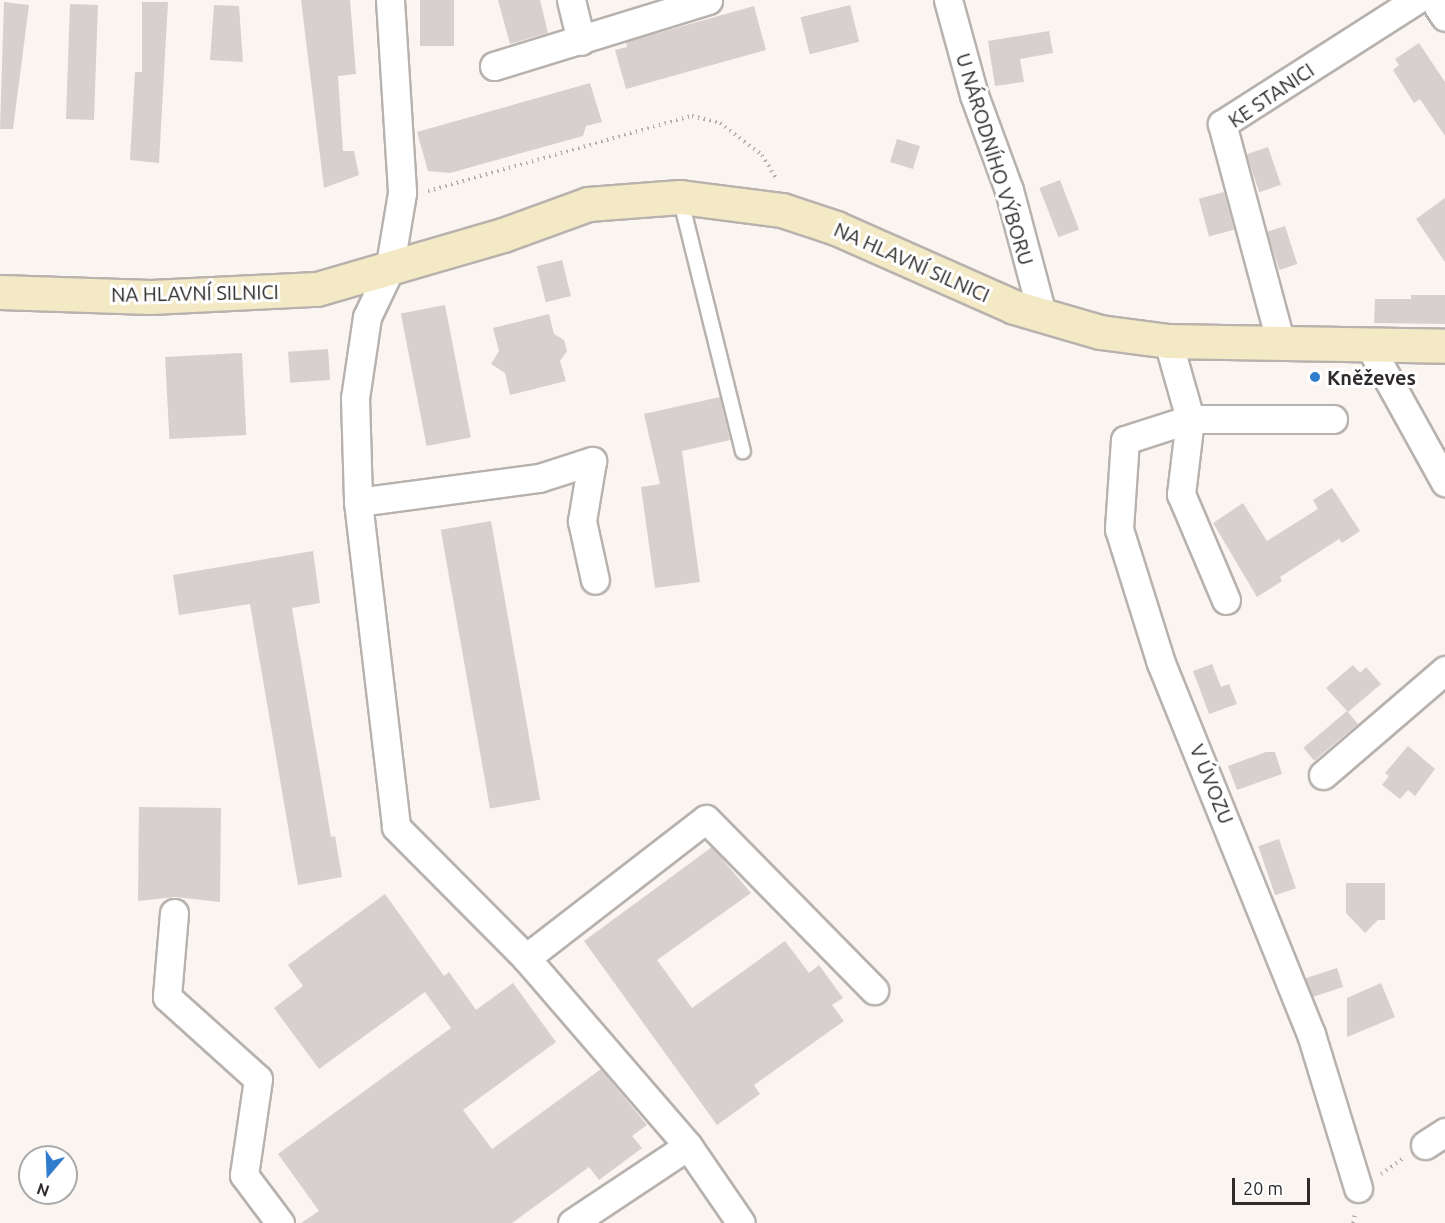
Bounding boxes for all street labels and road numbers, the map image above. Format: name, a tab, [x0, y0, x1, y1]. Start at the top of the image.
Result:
street label: U NÁRODNÍHO VÝBORU	[951, 50, 1039, 268]
street label: KE STANICI	[1224, 58, 1318, 132]
street label: NA HLAVNÍ SILNICI	[831, 217, 993, 307]
street label: NA HLAVNÍ SILNICI	[111, 280, 279, 306]
street label: V ÚVOZU	[1185, 741, 1239, 827]

